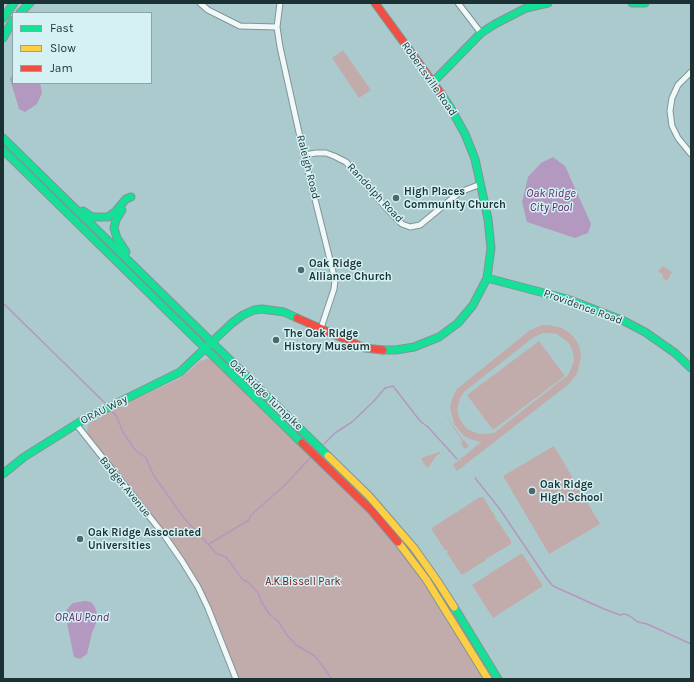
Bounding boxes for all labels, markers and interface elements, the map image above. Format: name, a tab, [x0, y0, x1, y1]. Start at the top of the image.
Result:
legend	[12, 12, 152, 84]
text: Fast	[50, 21, 73, 35]
street label: Robertsville Road	[399, 39, 459, 119]
text: Slow	[50, 41, 76, 55]
text: Jam	[50, 61, 73, 75]
street label: Raleigh Road	[294, 134, 322, 200]
street label: Randolph Road	[344, 161, 406, 225]
place label: High Places Community Church	[404, 185, 506, 211]
water label: Oak Ridge City Pool	[526, 187, 576, 215]
marker: High Places Community Church	[391, 193, 401, 203]
place label: Oak Ridge Alliance Church	[309, 257, 392, 283]
marker: Oak Ridge Alliance Church	[296, 265, 306, 275]
street label: Providence Road	[542, 287, 624, 327]
place label: The Oak Ridge History Museum	[284, 327, 370, 353]
marker: The Oak Ridge History Museum	[271, 335, 281, 345]
street label: Oak Ridge Turnpike	[227, 357, 305, 433]
street label: ORAU Way	[78, 393, 130, 427]
street label: Badger Avenue	[97, 454, 153, 520]
place label: Oak Ridge High School	[540, 478, 603, 504]
marker: Oak Ridge High School	[527, 486, 537, 496]
place label: Oak Ridge Associated Universities	[88, 526, 201, 552]
marker: Oak Ridge Associated Universities	[75, 534, 85, 544]
park label: A.K.Bissell Park	[265, 575, 341, 589]
water label: ORAU Pond	[55, 611, 109, 625]

